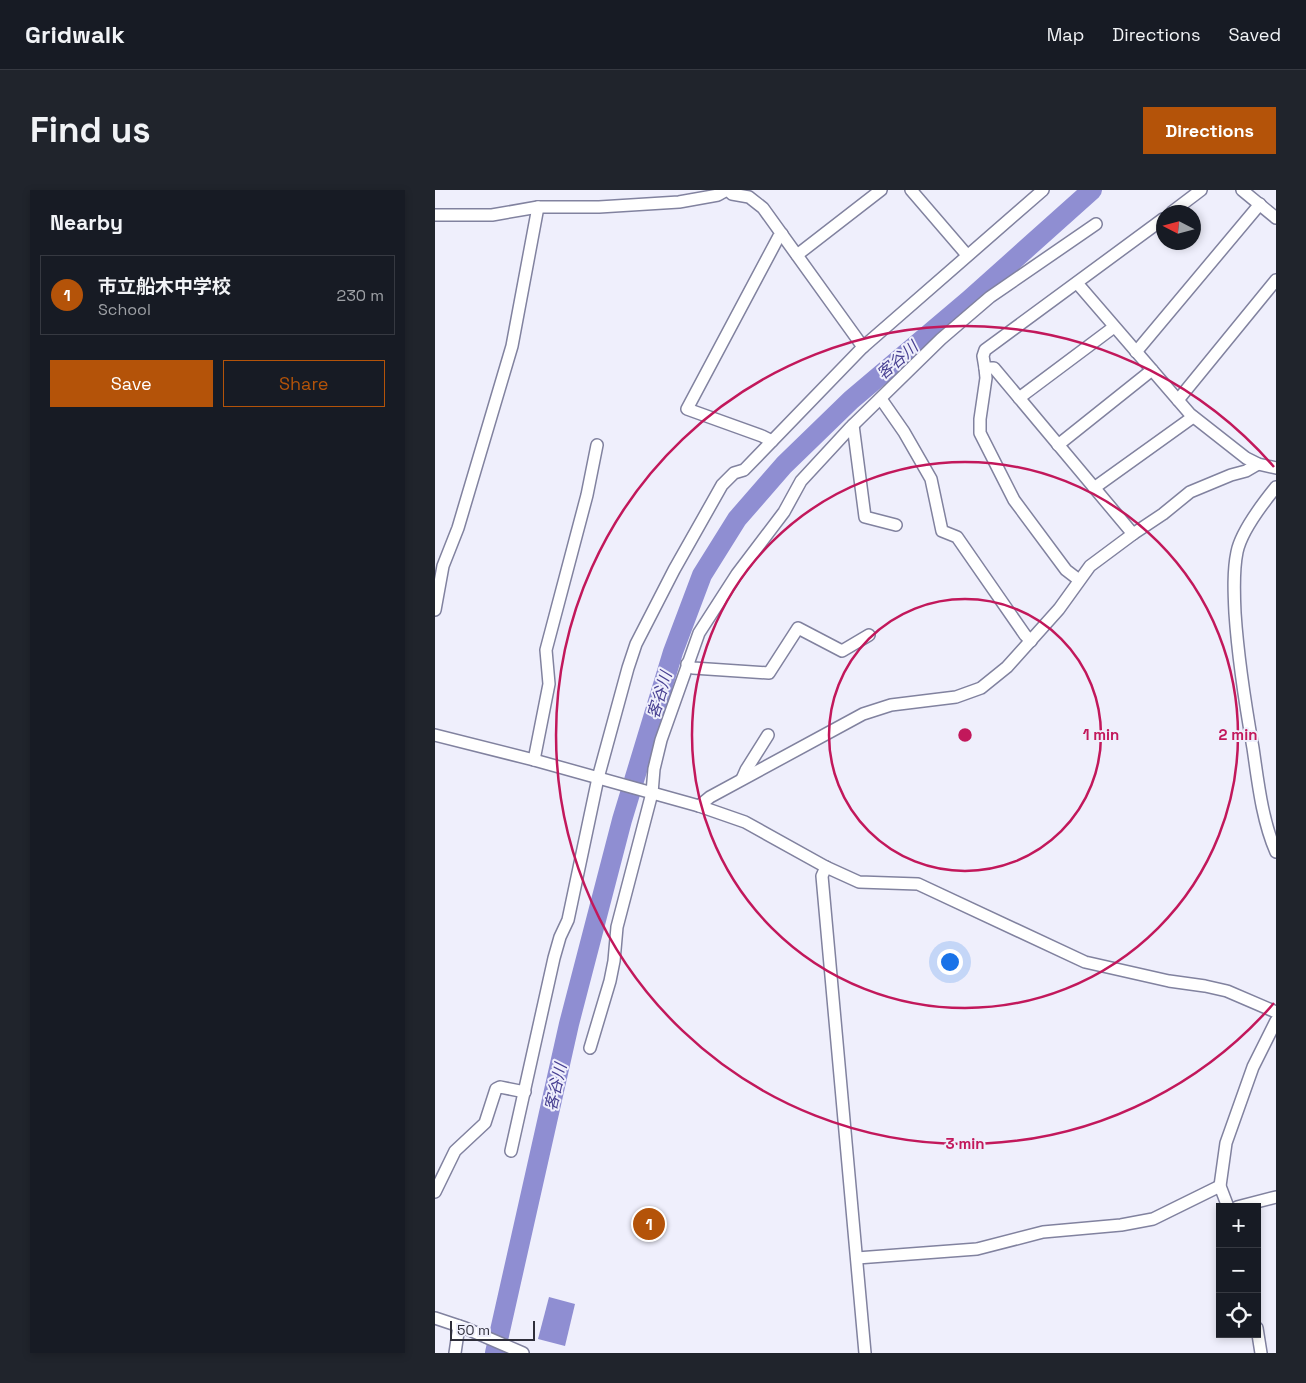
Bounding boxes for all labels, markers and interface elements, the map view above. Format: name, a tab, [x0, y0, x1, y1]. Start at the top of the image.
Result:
text: Gridwalk	[25, 19, 125, 50]
text: Map	[1047, 23, 1084, 46]
text: Directions	[1112, 23, 1201, 46]
text: Saved	[1229, 23, 1281, 46]
button: Directions	[1143, 107, 1276, 154]
text: Find us	[30, 108, 151, 152]
north arrow	[1156, 205, 1201, 250]
text: Nearby	[50, 209, 123, 236]
text: 市立船木中学校	[98, 274, 231, 299]
text: 1	[63, 285, 71, 306]
text: 230 m	[337, 285, 384, 306]
text: School	[98, 299, 151, 320]
water label: 客谷川	[872, 335, 924, 384]
button: Save	[50, 360, 213, 407]
button: Share	[223, 360, 385, 407]
water label: 客谷川	[642, 667, 677, 721]
text: 1 min	[1083, 725, 1119, 744]
text: 2 min	[1219, 725, 1257, 744]
centre of rings	[956, 726, 974, 744]
your location	[937, 949, 963, 975]
water label: 客谷川	[540, 1059, 572, 1113]
text: 3 min	[946, 1134, 984, 1153]
map controls	[1216, 1203, 1261, 1338]
button: +	[1216, 1203, 1261, 1248]
pin: 1	[633, 1205, 665, 1243]
button: −	[1216, 1248, 1261, 1293]
button: locate	[1216, 1293, 1261, 1338]
scale bar	[450, 1318, 535, 1341]
text: 50 m	[457, 1321, 490, 1339]

